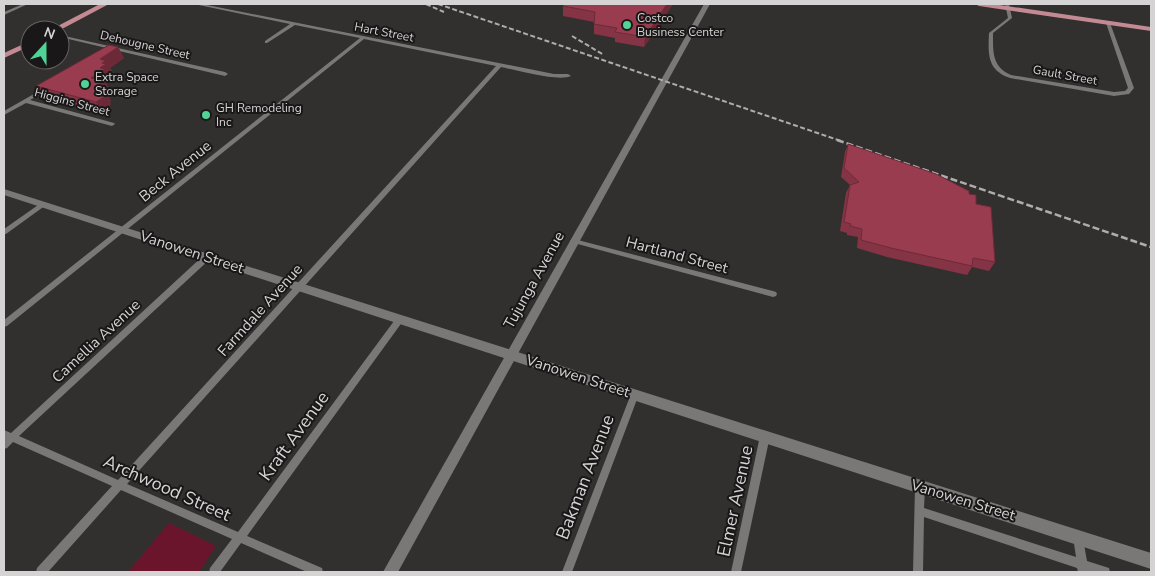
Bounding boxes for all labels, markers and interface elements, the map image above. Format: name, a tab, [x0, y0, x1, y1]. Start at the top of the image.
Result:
place label: Costco Business Center	[637, 10, 725, 40]
street label: Hart Street	[353, 18, 416, 46]
marker: Costco Business Center	[621, 19, 633, 31]
north arrow	[20, 20, 70, 70]
text: N	[41, 23, 58, 44]
street label: Dehougne Street	[99, 27, 192, 63]
street label: Gault Street	[1031, 61, 1099, 89]
place label: Extra Space Storage	[95, 69, 159, 99]
marker: Extra Space Storage	[79, 78, 91, 90]
street label: Higgins Street	[33, 84, 112, 120]
place label: GH Remodeling Inc	[216, 100, 302, 130]
marker: GH Remodeling Inc	[200, 109, 212, 121]
street label: Beck Avenue	[135, 136, 215, 206]
street label: Vanowen Street	[137, 225, 247, 278]
street label: Tujunga Avenue	[499, 228, 569, 332]
street label: Hartland Street	[624, 232, 731, 278]
street label: Farmdale Avenue	[213, 259, 307, 361]
street label: Camellia Avenue	[48, 295, 144, 387]
street label: Vanowen Street	[523, 349, 633, 402]
street label: Kraft Avenue	[253, 387, 335, 485]
street label: Bakman Avenue	[550, 411, 620, 543]
street label: Elmer Avenue	[712, 443, 758, 559]
street label: Archwood Street	[99, 449, 235, 527]
street label: Vanowen Street	[907, 474, 1018, 526]

